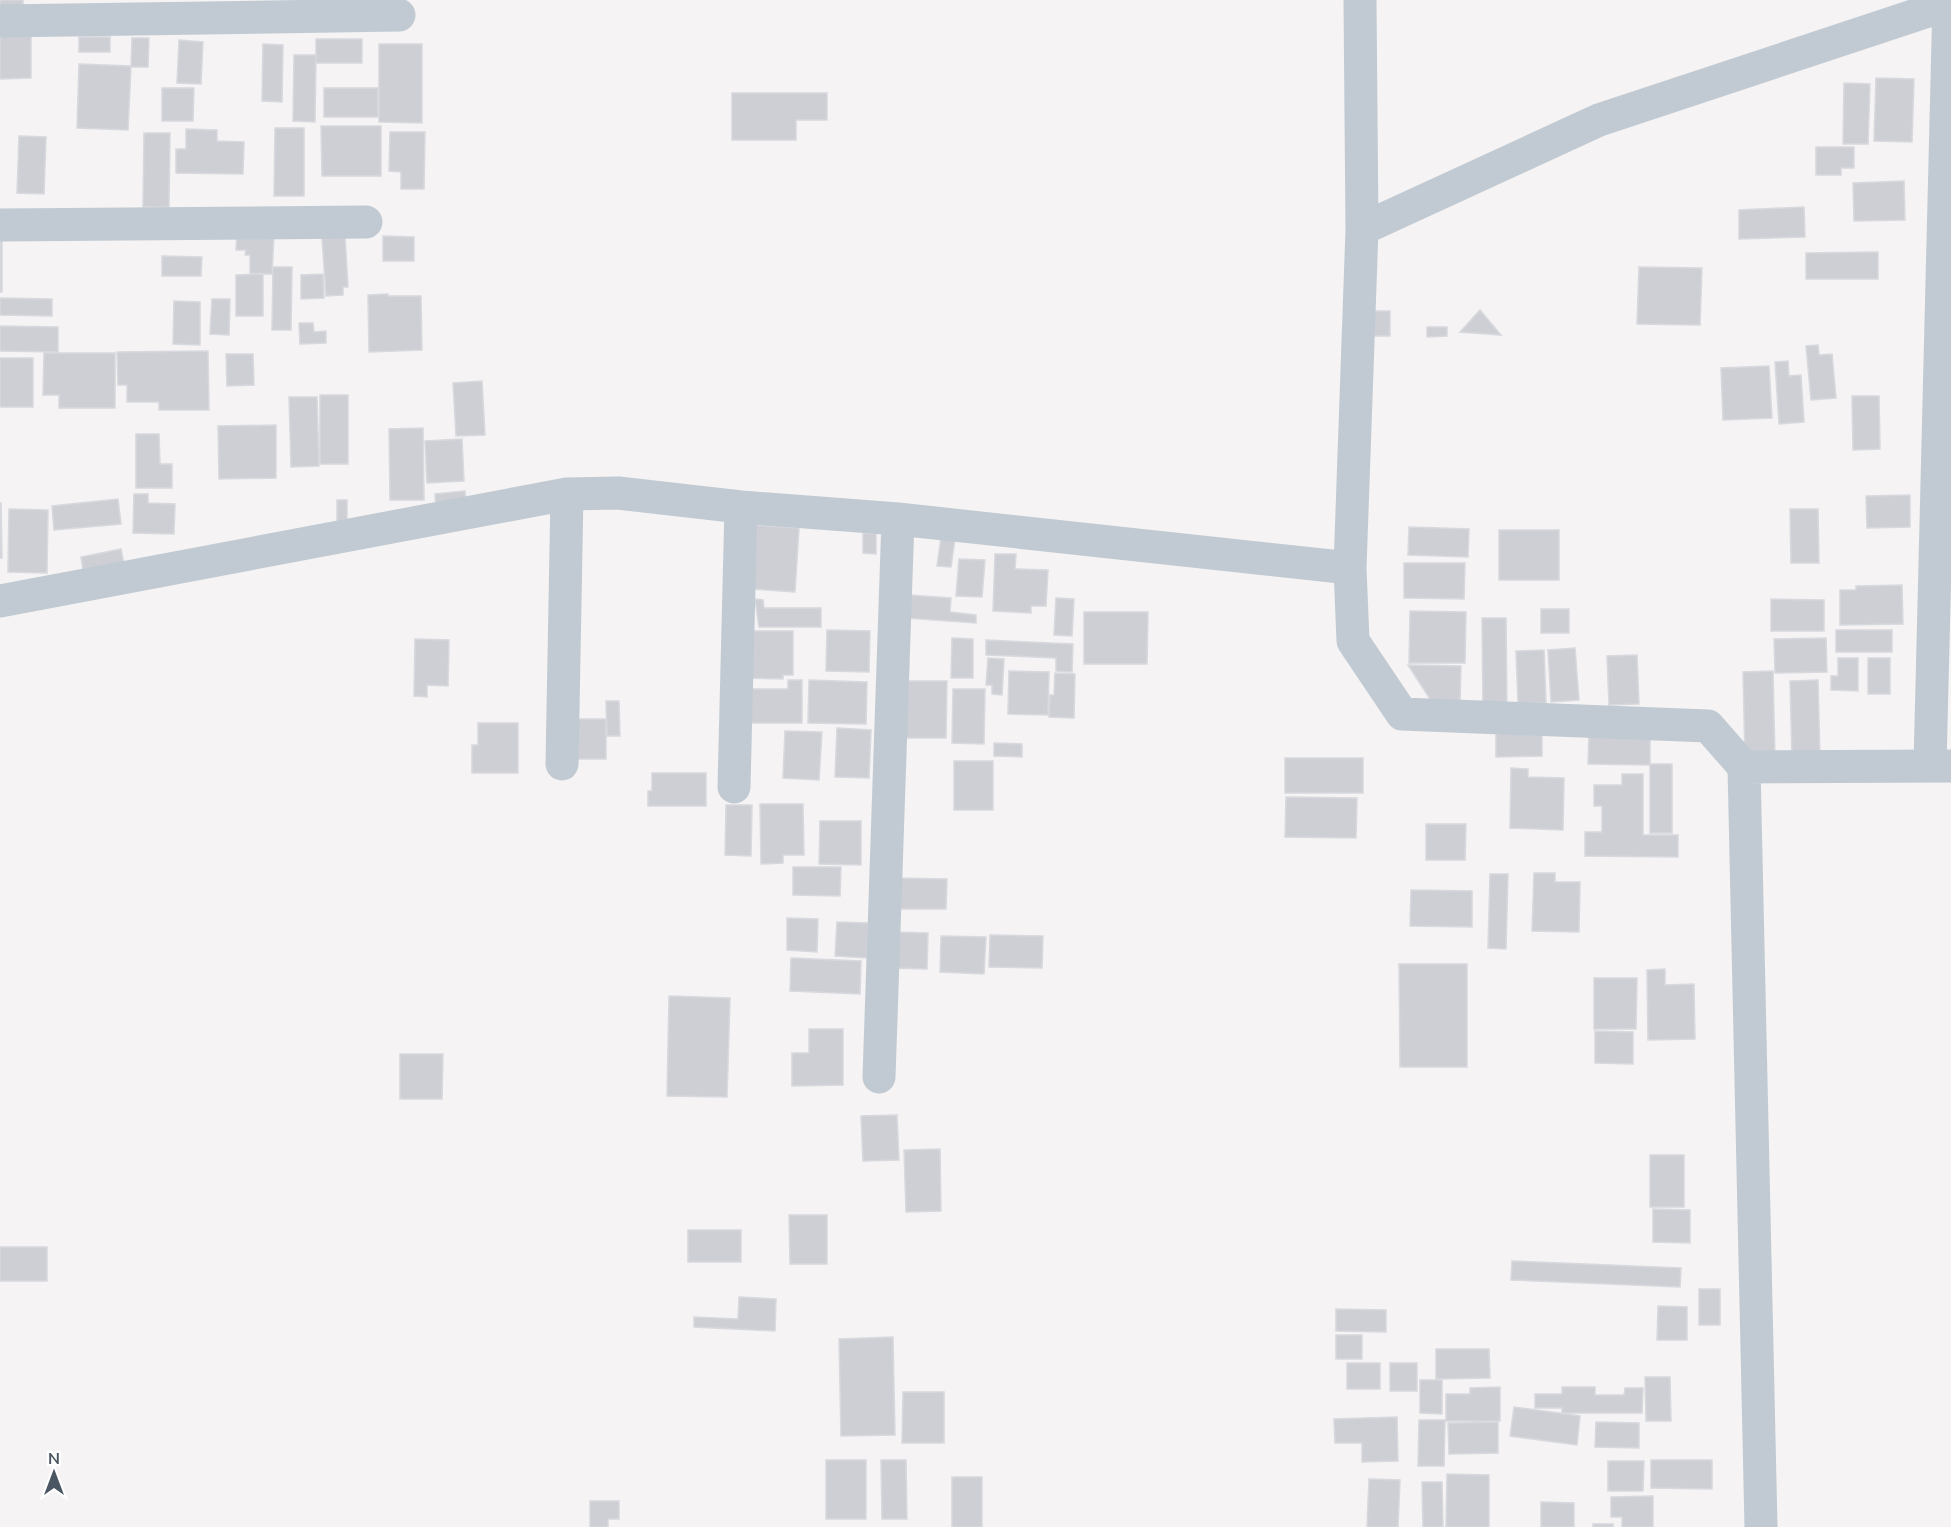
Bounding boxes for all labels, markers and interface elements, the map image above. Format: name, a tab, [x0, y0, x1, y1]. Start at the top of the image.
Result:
north arrow	[24, 1443, 84, 1503]
text: N	[48, 1448, 60, 1470]

